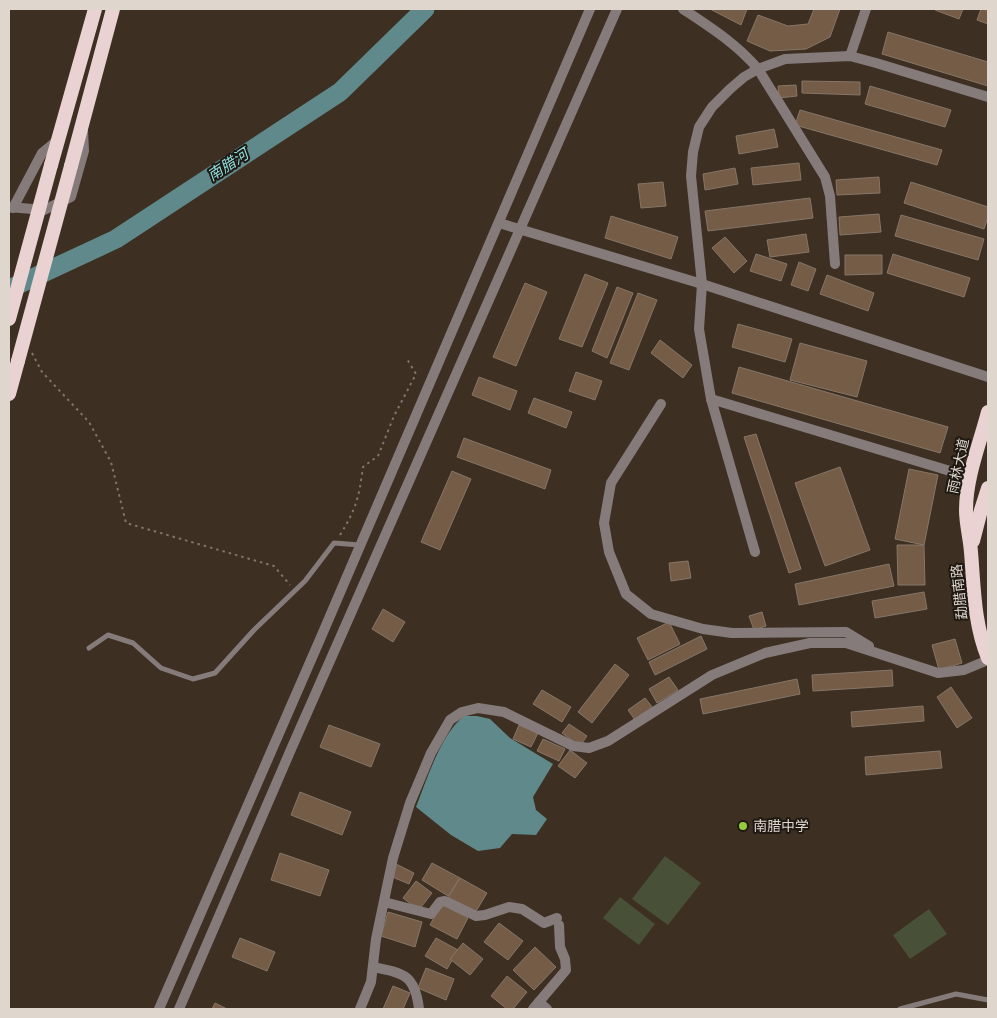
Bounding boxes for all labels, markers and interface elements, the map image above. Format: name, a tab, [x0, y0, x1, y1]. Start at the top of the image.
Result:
water label: 南腊河	[204, 144, 254, 185]
street label: 雨林大道	[944, 437, 973, 495]
street label: 勐腊南路	[948, 563, 971, 621]
place label: 南腊中学	[753, 818, 809, 835]
marker: 南腊中学	[737, 820, 749, 832]

